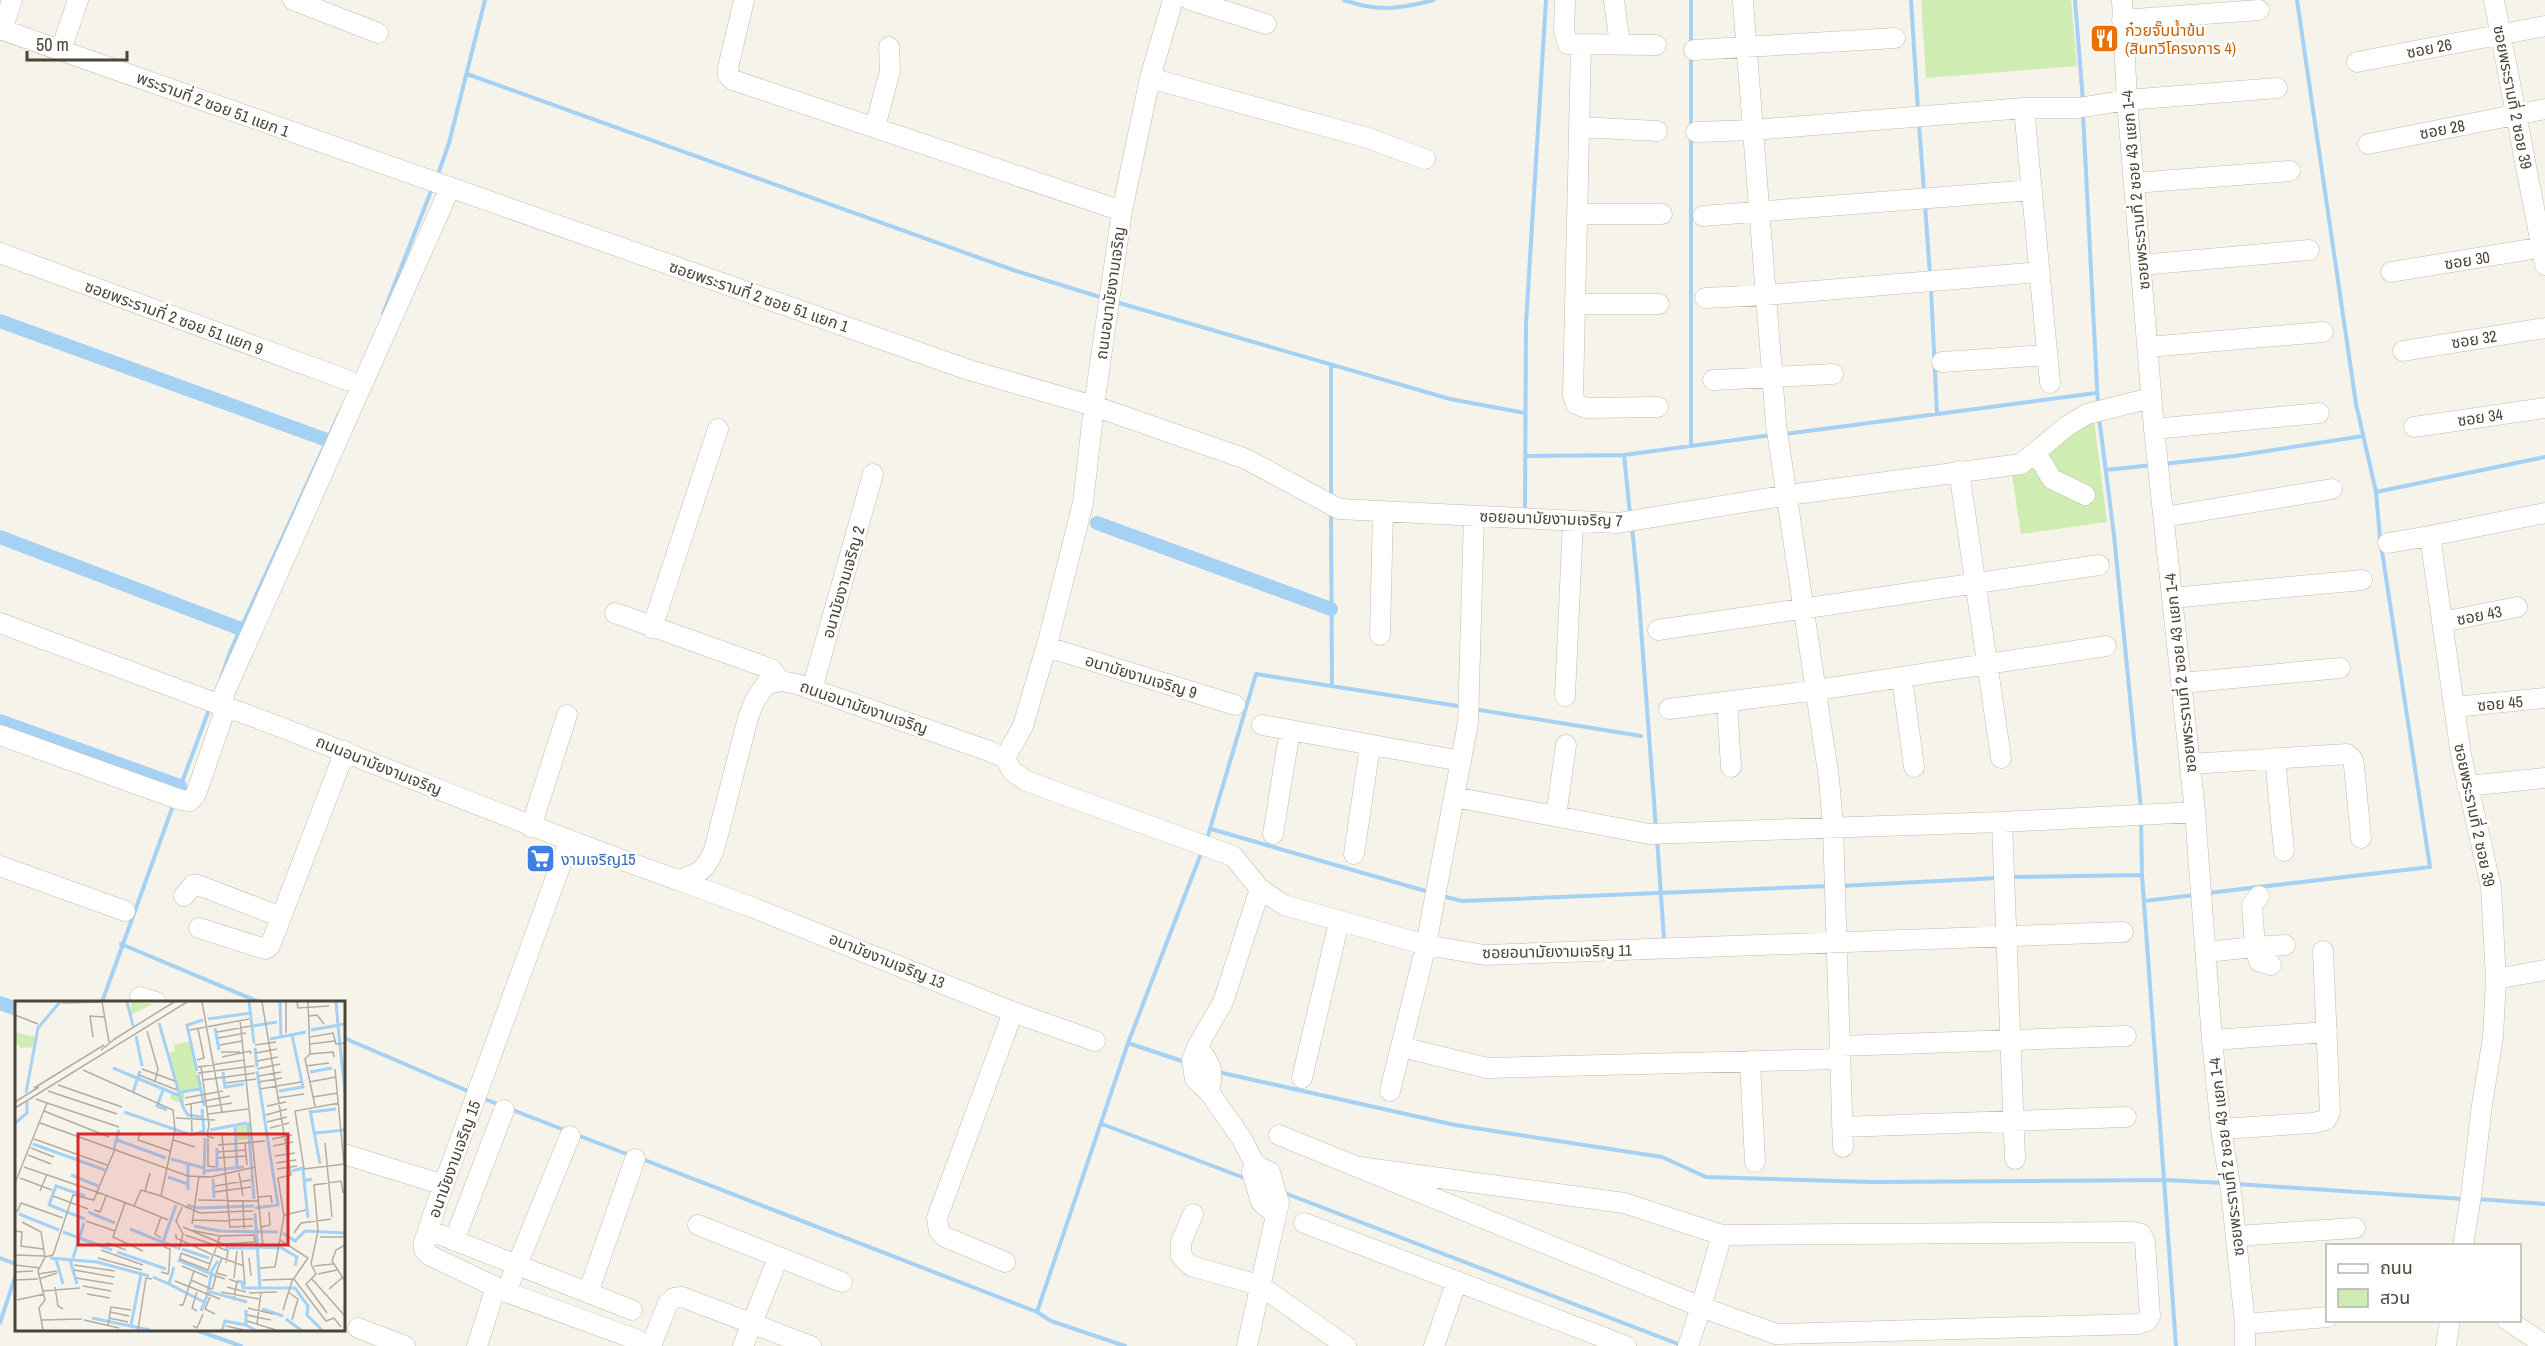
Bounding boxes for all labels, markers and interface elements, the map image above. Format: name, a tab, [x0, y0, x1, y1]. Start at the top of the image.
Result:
place label: ก๋วยจั๊บน้ำข้น (สินทวีโครงการ 4)	[2125, 19, 2236, 59]
restaurant icon: ก๋วยจั๊บน้ำข้น (สินทวีโครงการ 4)	[2088, 23, 2120, 55]
street label: ซอยพระรามที่ 2 ซอย 39	[2488, 23, 2538, 171]
scale bar	[27, 24, 128, 62]
text: 50 m	[36, 32, 69, 57]
street label: ซอย 26	[2404, 33, 2454, 63]
street label: พระรามที่ 2 ซอย 51 แยก 1	[134, 66, 293, 142]
street label: ซอยพระรามที่ 2 ซอย 43 แยก 1-4	[2115, 89, 2155, 291]
street label: ซอย 28	[2417, 114, 2467, 144]
street label: ถนนอนามัยงามเจริญ	[1090, 225, 1130, 361]
street label: ซอย 30	[2443, 246, 2491, 274]
street label: ซอยพระรามที่ 2 ซอย 51 แยก 1	[666, 255, 852, 337]
street label: ซอยพระรามที่ 2 ซอย 51 แยก 9	[82, 274, 266, 360]
street label: ซอย 32	[2450, 325, 2498, 353]
street label: ซอย 34	[2456, 403, 2504, 431]
street label: ซอยอนามัยงามเจริญ 7	[1479, 505, 1623, 531]
street label: อนามัยงามเจริญ 2	[816, 523, 870, 641]
street label: ซอยพระรามที่ 2 ซอย 43 แยก 1-4	[2159, 572, 2201, 774]
street label: ซอย 43	[2454, 600, 2504, 630]
street label: อนามัยงามเจริญ 9	[1082, 649, 1200, 703]
street label: ถนนอนามัยงามเจริญ	[797, 675, 931, 739]
street label: ซอย 45	[2476, 690, 2524, 716]
street label: ถนนอนามัยงามเจริญ	[313, 730, 445, 800]
street label: ซอยพระรามที่ 2 ซอย 39	[2449, 741, 2501, 889]
supermarket icon: งามเจริญ15	[524, 843, 556, 875]
place label: งามเจริญ15	[561, 848, 636, 870]
street label: อนามัยงามเจริญ 13	[826, 927, 948, 993]
street label: ซอยอนามัยงามเจริญ 11	[1482, 939, 1633, 963]
inset map	[15, 1001, 345, 1331]
street label: ซอยพระรามที่ 2 ซอย 43 แยก 1-4	[2203, 1056, 2249, 1258]
street label: อนามัยงามเจริญ 15	[423, 1097, 485, 1221]
legend	[2326, 1244, 2521, 1322]
text: ถนน	[2380, 1255, 2413, 1280]
text: สวน	[2380, 1285, 2410, 1310]

